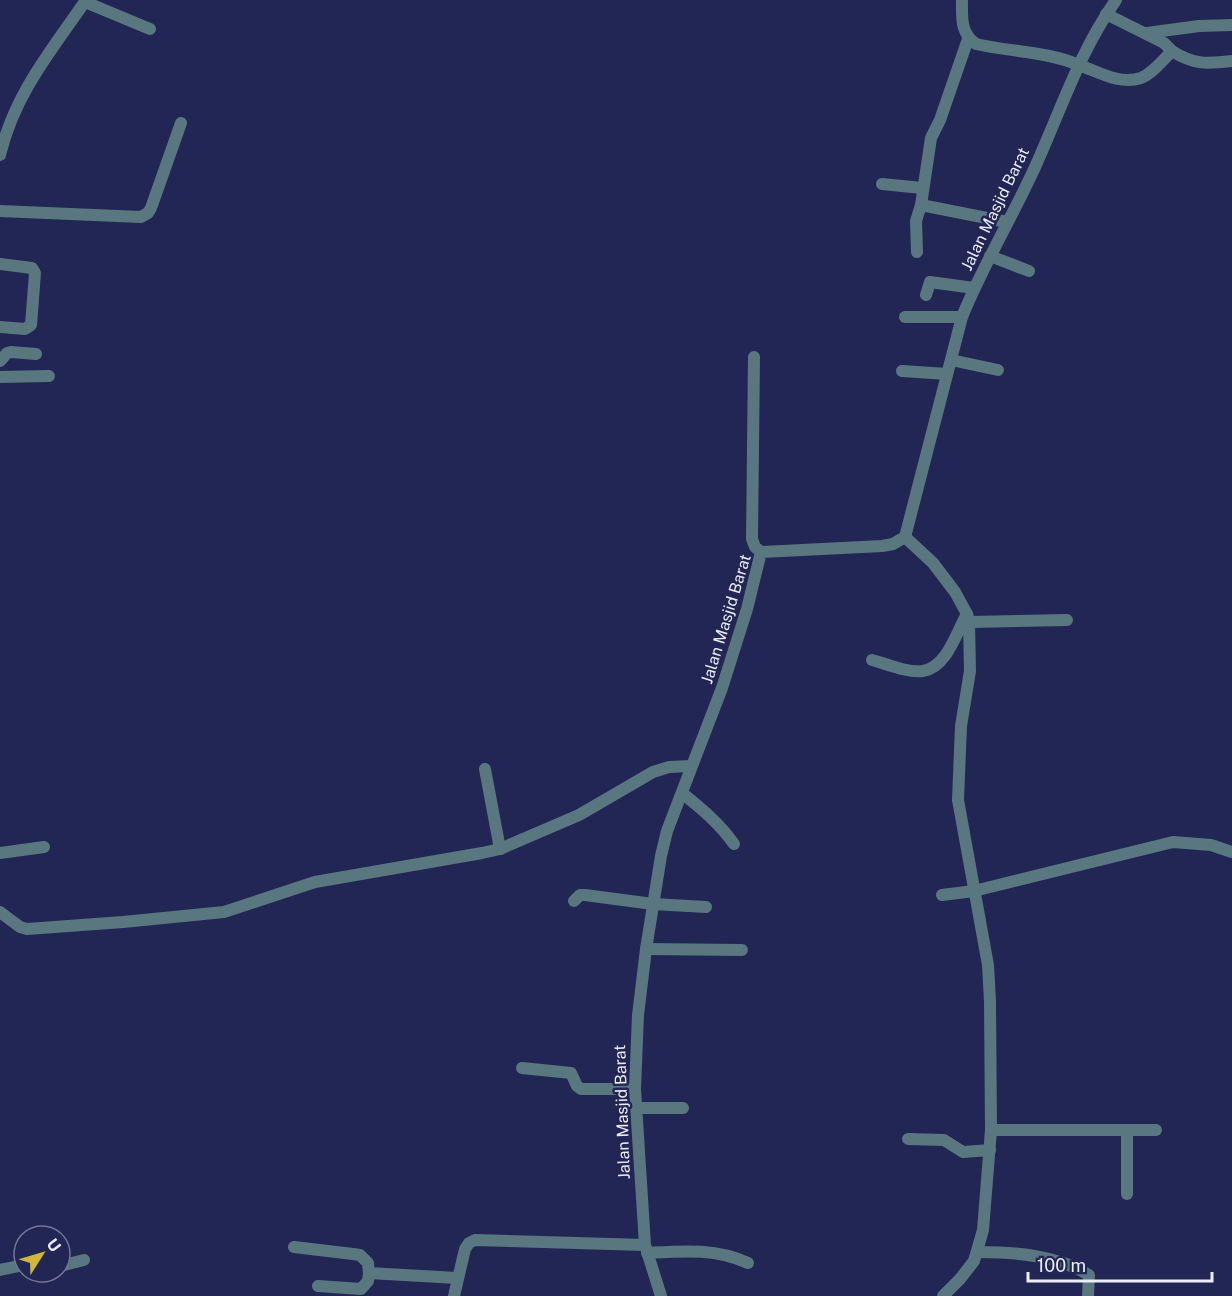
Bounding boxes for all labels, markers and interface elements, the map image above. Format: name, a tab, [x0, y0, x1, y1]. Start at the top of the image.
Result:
street label: Jalan Masjid Barat	[957, 144, 1033, 274]
street label: Jalan Masjid Barat	[697, 552, 755, 686]
street label: Jalan Masjid Barat	[610, 1044, 634, 1180]
north arrow	[12, 1224, 72, 1284]
text: U	[43, 1235, 65, 1256]
scale bar	[1028, 1245, 1212, 1283]
text: 100 m	[1037, 1255, 1086, 1276]

